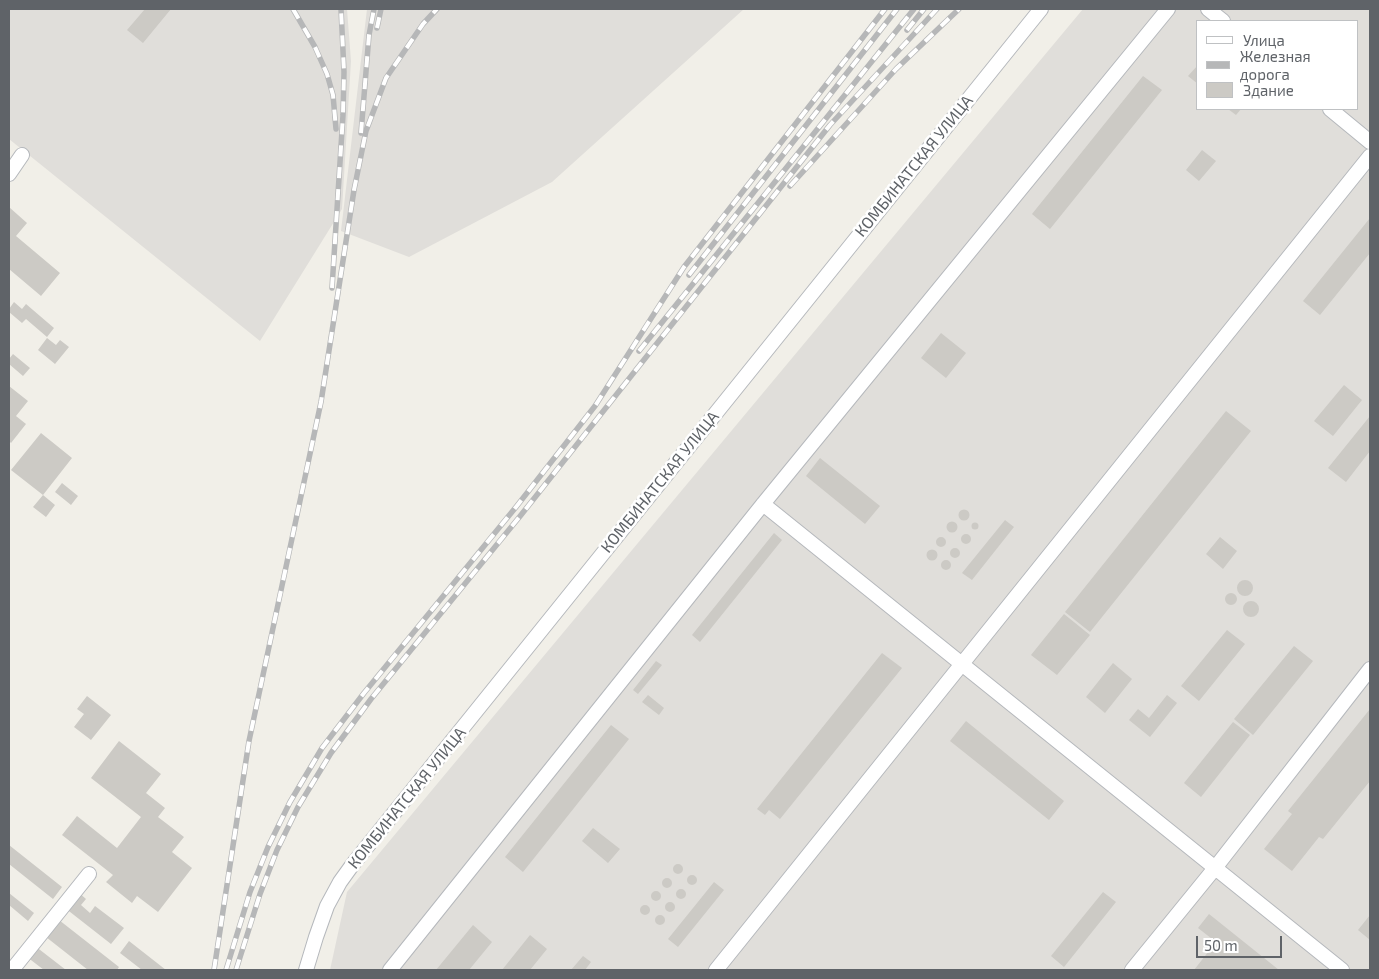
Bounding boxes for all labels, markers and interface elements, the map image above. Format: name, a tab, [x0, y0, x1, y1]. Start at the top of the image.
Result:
legend	[1196, 20, 1359, 110]
text: Улица	[1243, 31, 1285, 49]
text: Железная дорога	[1240, 47, 1311, 83]
text: Здание	[1243, 81, 1294, 99]
street label: КОМБИНАТСКАЯ УЛИЦА	[851, 91, 977, 241]
street label: КОМБИНАТСКАЯ УЛИЦА	[597, 407, 723, 557]
street label: КОМБИНАТСКАЯ УЛИЦА	[344, 723, 470, 873]
scale bar	[1199, 926, 1285, 958]
text: 50 m	[1204, 936, 1238, 954]

